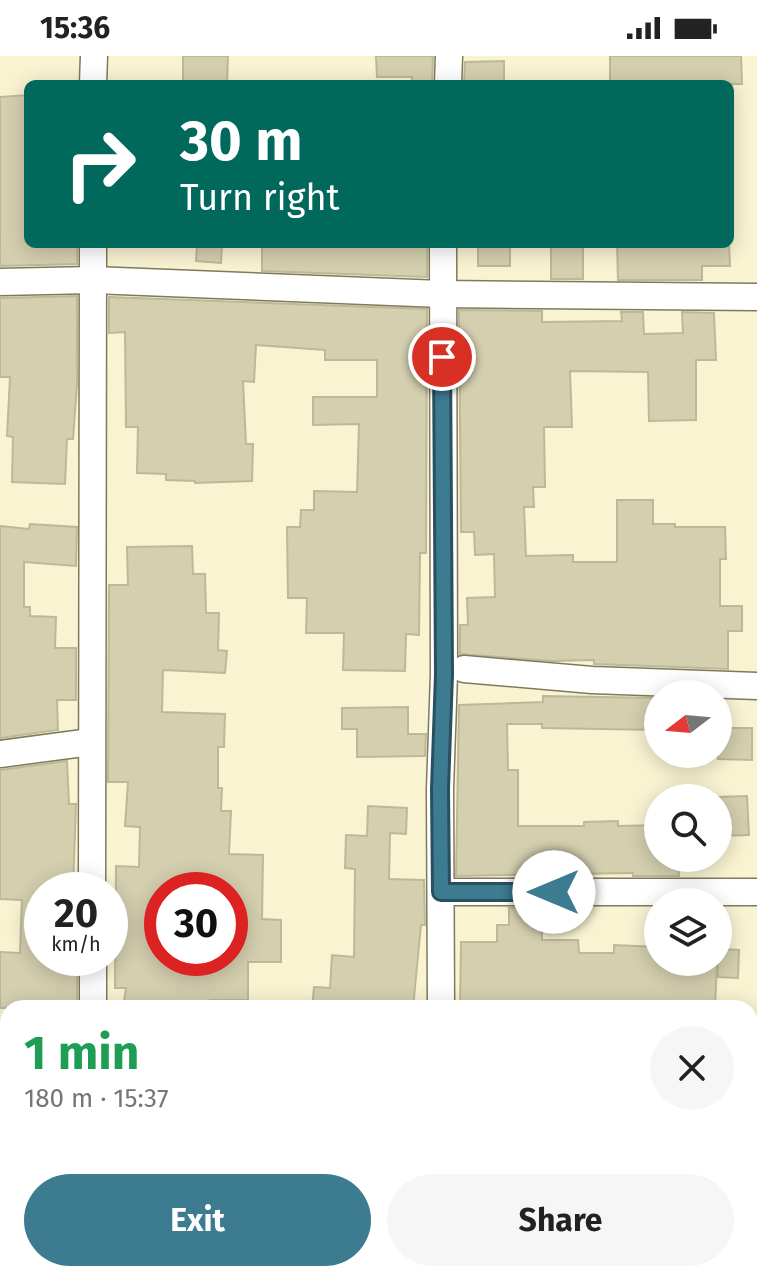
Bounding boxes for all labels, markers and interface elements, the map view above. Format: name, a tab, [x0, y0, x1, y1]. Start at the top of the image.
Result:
text: 15:36	[40, 10, 110, 46]
text: 30 m	[180, 108, 302, 175]
icon: right	[48, 112, 152, 216]
text: Turn right	[180, 176, 340, 220]
pin	[408, 323, 476, 391]
icon: arrive	[420, 335, 464, 379]
north arrow	[644, 680, 732, 768]
map controls	[644, 680, 732, 976]
button: search	[644, 784, 732, 872]
position arrow	[512, 850, 596, 934]
speed limit sign: 30	[144, 872, 248, 976]
button: layers	[644, 888, 732, 976]
text: 20	[54, 890, 98, 938]
text: km/h	[51, 932, 101, 956]
text: 1 min	[24, 1024, 139, 1082]
button: close	[650, 1026, 734, 1110]
text: 180 m · 15:37	[24, 1083, 168, 1114]
button: Exit	[24, 1174, 371, 1266]
button: Share	[387, 1174, 734, 1266]

